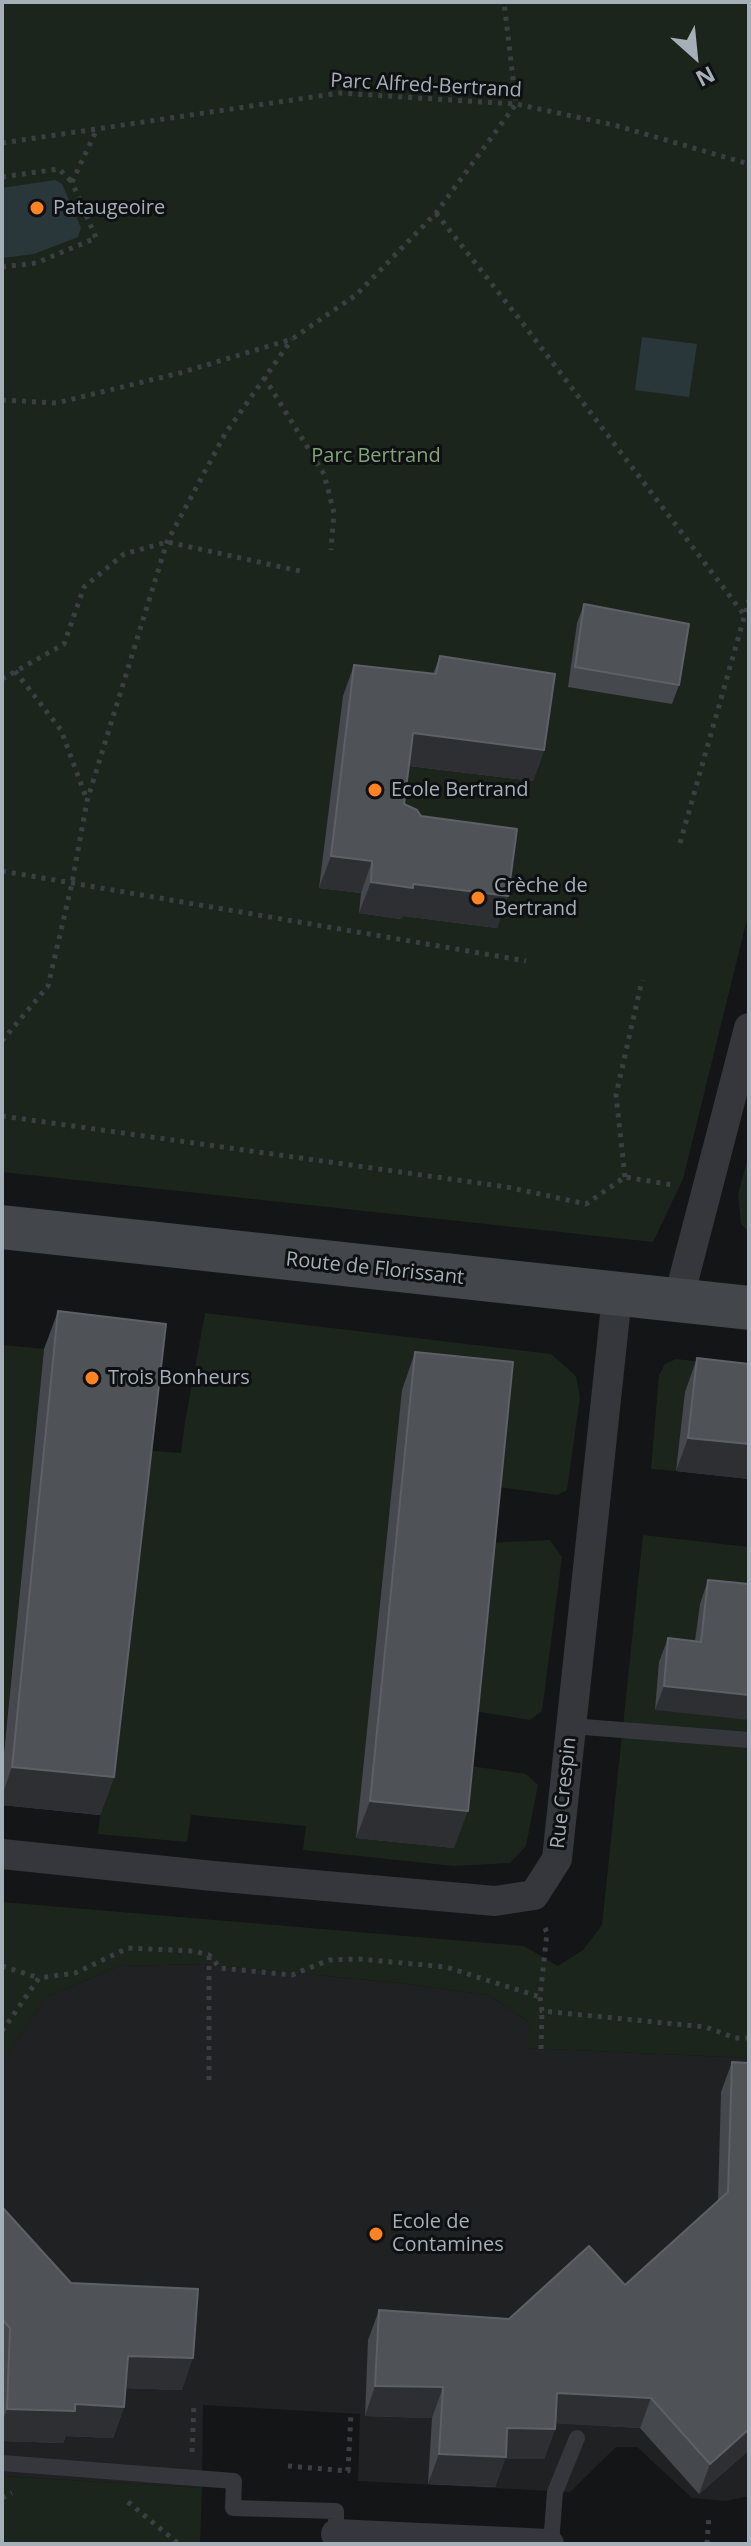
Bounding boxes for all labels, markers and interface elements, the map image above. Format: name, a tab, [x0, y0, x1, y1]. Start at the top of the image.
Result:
north arrow	[655, 16, 735, 96]
text: N	[691, 60, 721, 95]
street label: Parc Alfred-Bertrand	[330, 69, 522, 103]
place label: Pataugeoire	[53, 196, 165, 220]
marker: Pataugeoire	[28, 199, 46, 217]
park label: Parc Bertrand	[311, 444, 441, 468]
place label: Ecole Bertrand	[391, 778, 528, 802]
marker: Ecole Bertrand	[366, 781, 384, 799]
place label: Crèche de Bertrand	[494, 874, 588, 921]
marker: Crèche de Bertrand	[469, 889, 487, 907]
street label: Route de Florissant	[285, 1248, 465, 1290]
place label: Trois Bonheurs	[108, 1366, 250, 1390]
marker: Trois Bonheurs	[83, 1369, 101, 1387]
street label: Rue Crespin	[546, 1736, 582, 1850]
place label: Ecole de Contamines	[392, 2210, 504, 2257]
marker: Ecole de Contamines	[367, 2225, 385, 2243]

